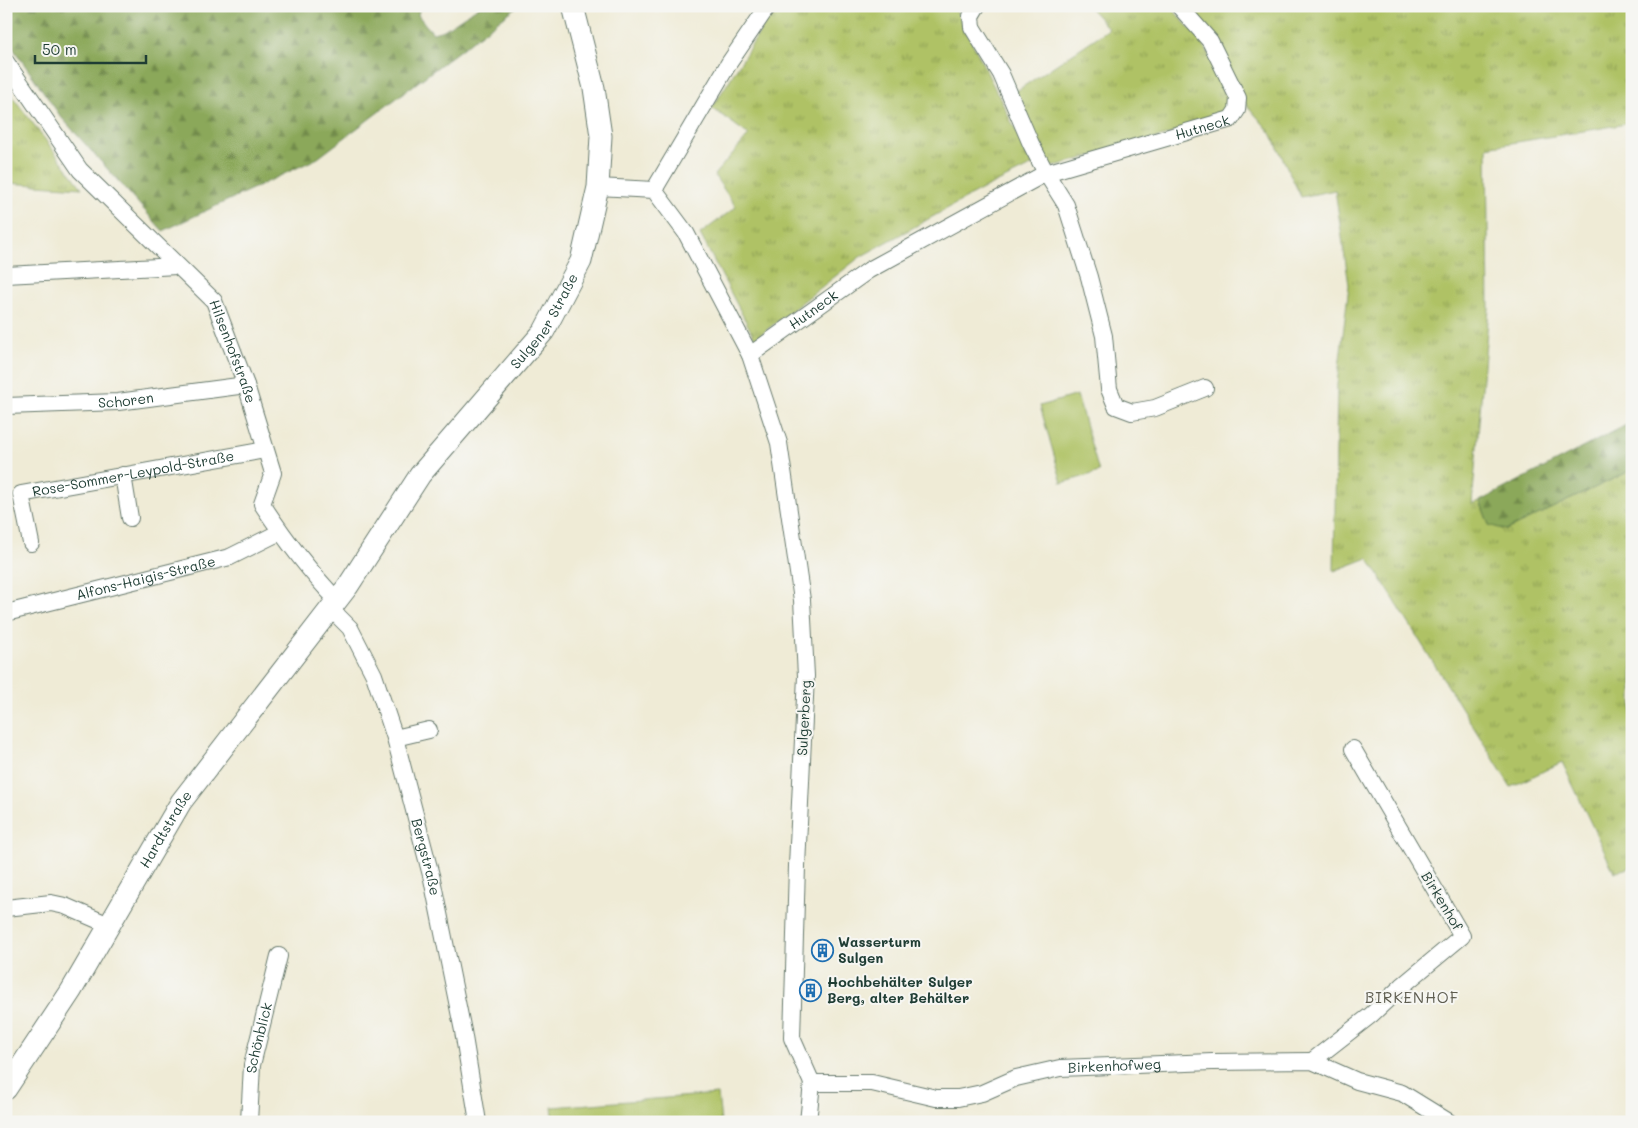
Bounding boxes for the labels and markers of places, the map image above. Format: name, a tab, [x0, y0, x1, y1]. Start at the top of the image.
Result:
place label: Wasserturm Sulgen	[838, 932, 921, 967]
building icon: Wasserturm Sulgen	[810, 938, 834, 962]
place label: Hochbehälter Sulger Berg, alter Behälter	[827, 972, 972, 1007]
building icon: Hochbehälter Sulger Berg, alter Behälter	[799, 978, 823, 1002]

